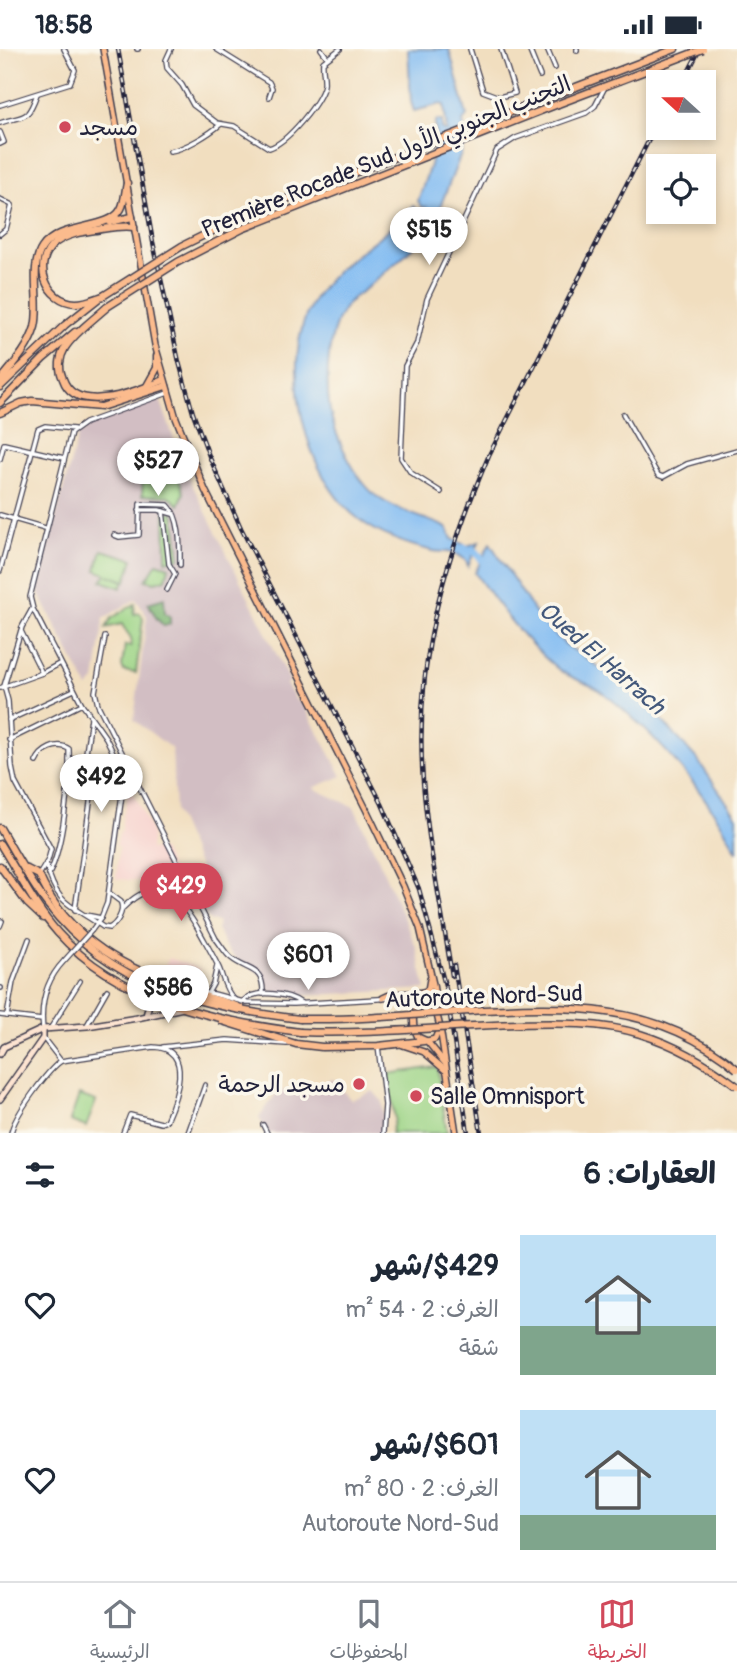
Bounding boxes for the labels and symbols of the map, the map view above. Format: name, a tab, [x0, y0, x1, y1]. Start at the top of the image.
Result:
street label: Première Rocade Sud التجنب الجنوبي الأول	[197, 67, 577, 250]
north arrow	[646, 70, 716, 140]
place label: مسجد	[79, 113, 138, 142]
marker: مسجد	[57, 119, 73, 135]
pin: $515	[388, 207, 470, 267]
pin: $527	[117, 439, 199, 498]
water label: Oued El Harrach	[533, 596, 672, 722]
pin: $492	[60, 755, 142, 814]
pin: $429	[140, 863, 222, 923]
pin: $601	[267, 933, 349, 992]
pin: $586	[127, 965, 209, 1025]
street label: Autoroute Nord-Sud	[385, 979, 583, 1014]
place label: مسجد الرحمة	[218, 1070, 345, 1099]
marker: مسجد الرحمة	[351, 1076, 367, 1092]
place label: Salle Omnisport	[430, 1082, 585, 1111]
marker: Salle Omnisport	[408, 1088, 424, 1104]

